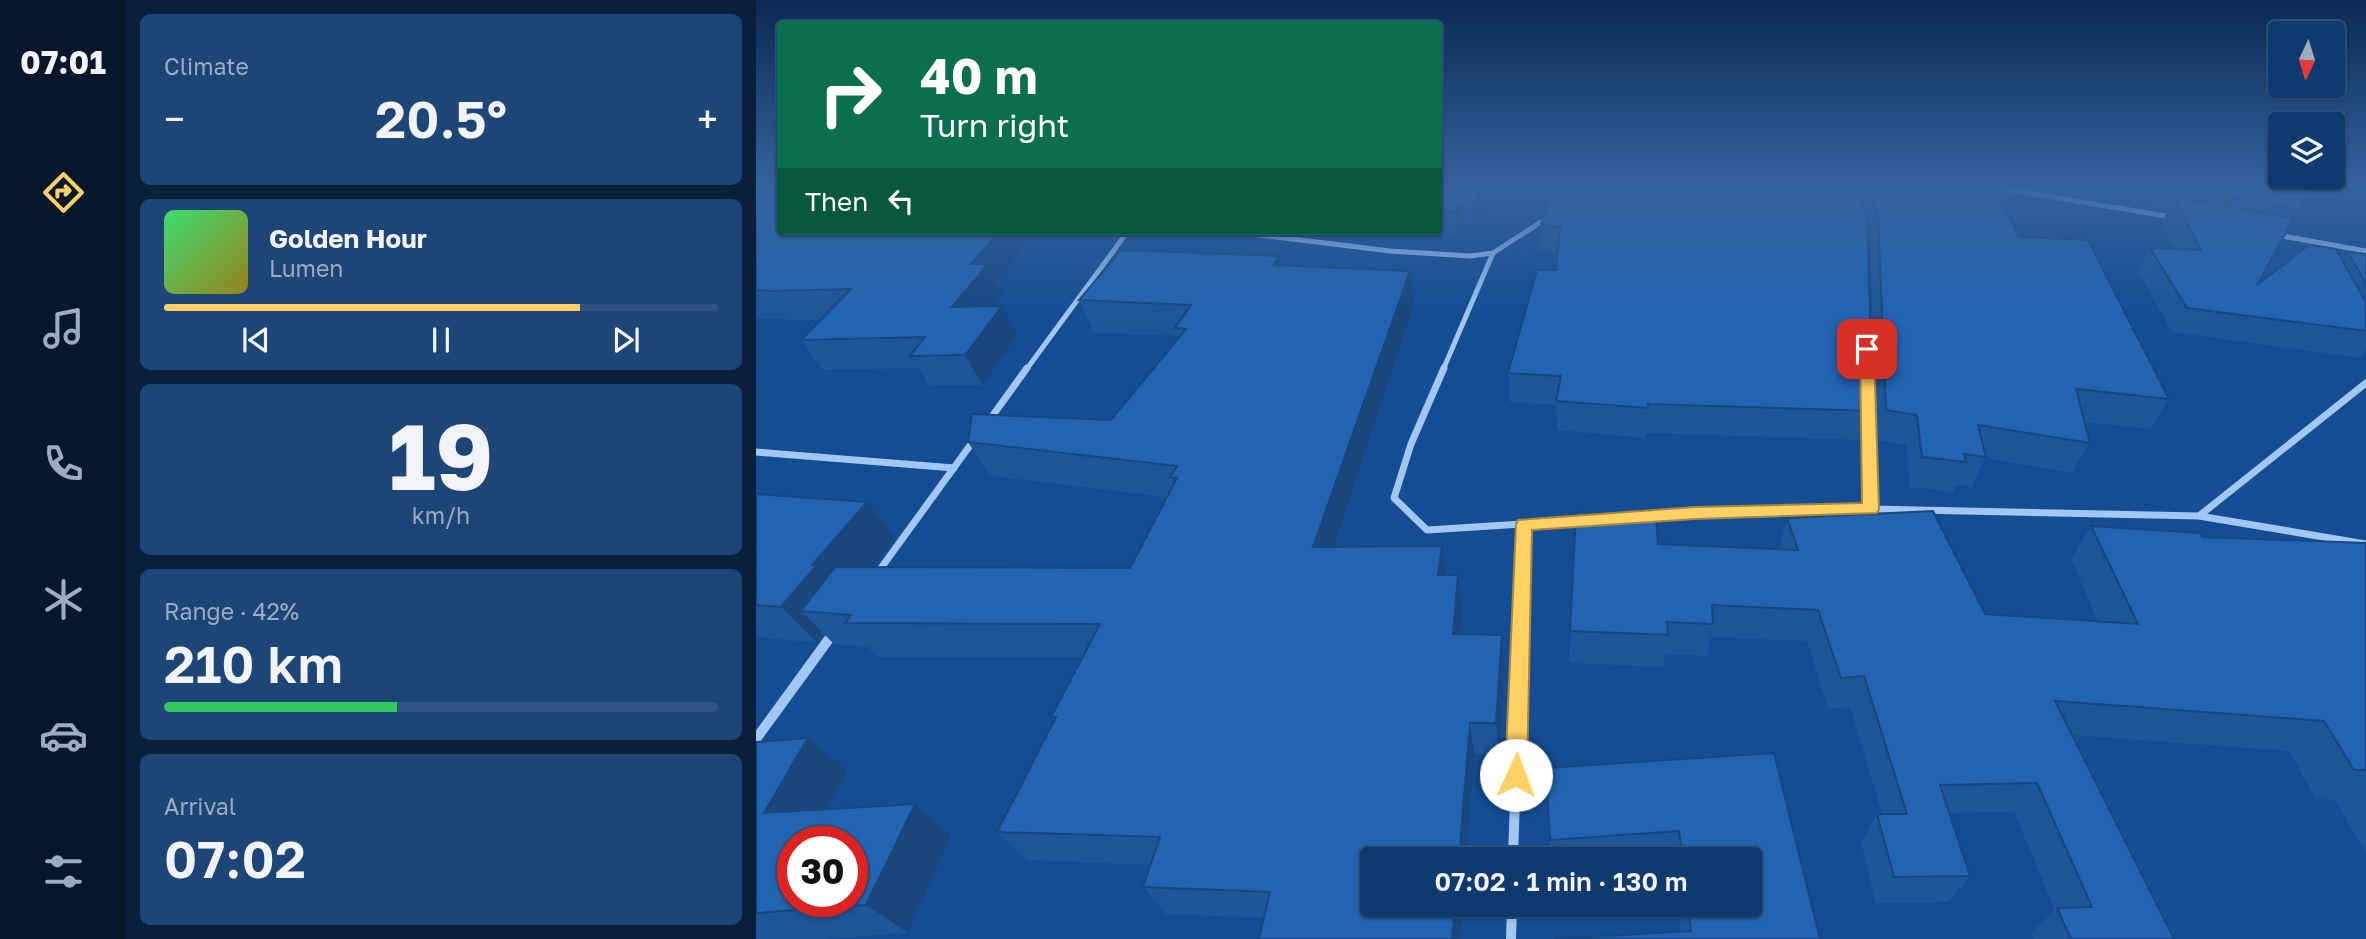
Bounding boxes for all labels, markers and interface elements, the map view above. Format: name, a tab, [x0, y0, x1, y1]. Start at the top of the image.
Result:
north arrow	[2268, 21, 2345, 98]
map controls	[2268, 21, 2345, 189]
text: 07:01	[20, 43, 106, 81]
text: 40 m	[920, 46, 1038, 105]
icon: right	[805, 49, 896, 140]
text: Climate	[164, 52, 249, 80]
text: 20.5°	[375, 87, 507, 149]
text: −	[164, 96, 185, 141]
text: +	[697, 96, 718, 141]
text: Turn right	[920, 106, 1069, 144]
button: layers	[2268, 112, 2345, 189]
icon: directions	[39, 168, 88, 217]
icon: left	[882, 182, 920, 220]
text: Then	[805, 186, 868, 217]
text: Golden Hour	[269, 223, 427, 254]
text: Lumen	[269, 254, 343, 282]
icon: music	[39, 304, 88, 353]
pin	[1837, 319, 1897, 379]
icon: previous	[237, 321, 275, 359]
icon: pause	[422, 321, 460, 359]
icon: next	[607, 321, 645, 359]
icon: arrive	[1848, 330, 1886, 368]
text: 19	[389, 401, 493, 510]
icon: phone	[39, 439, 88, 488]
text: km/h	[412, 501, 470, 529]
icon: climate	[39, 575, 88, 624]
text: Range · 42%	[164, 597, 299, 625]
text: 210 km	[164, 632, 343, 694]
icon: car	[39, 711, 88, 760]
position arrow	[1479, 738, 1553, 812]
text: Arrival	[164, 792, 236, 820]
speed limit sign: 30	[777, 826, 868, 917]
text: 07:02	[164, 827, 306, 889]
icon: filters	[39, 847, 88, 896]
text: 07:02 · 1 min · 130 m	[1435, 866, 1687, 897]

